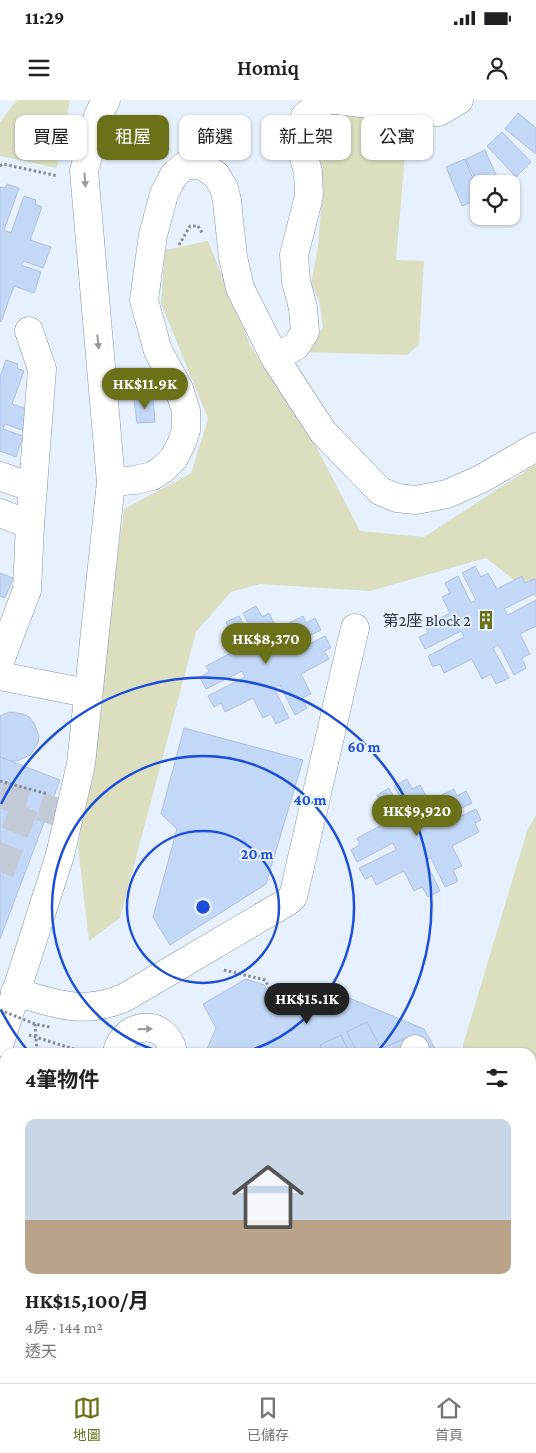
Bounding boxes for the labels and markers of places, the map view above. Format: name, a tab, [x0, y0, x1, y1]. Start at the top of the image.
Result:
pin: HK$11.9K	[93, 368, 197, 410]
building icon: 第2座 Block 2	[475, 609, 497, 631]
place label: 第2座 Block 2	[383, 612, 471, 629]
pin: HK$8,370	[214, 622, 318, 665]
pin: HK$9,920	[365, 794, 469, 837]
centre of rings	[194, 898, 212, 916]
pin: HK$15.1K	[255, 982, 359, 1025]

